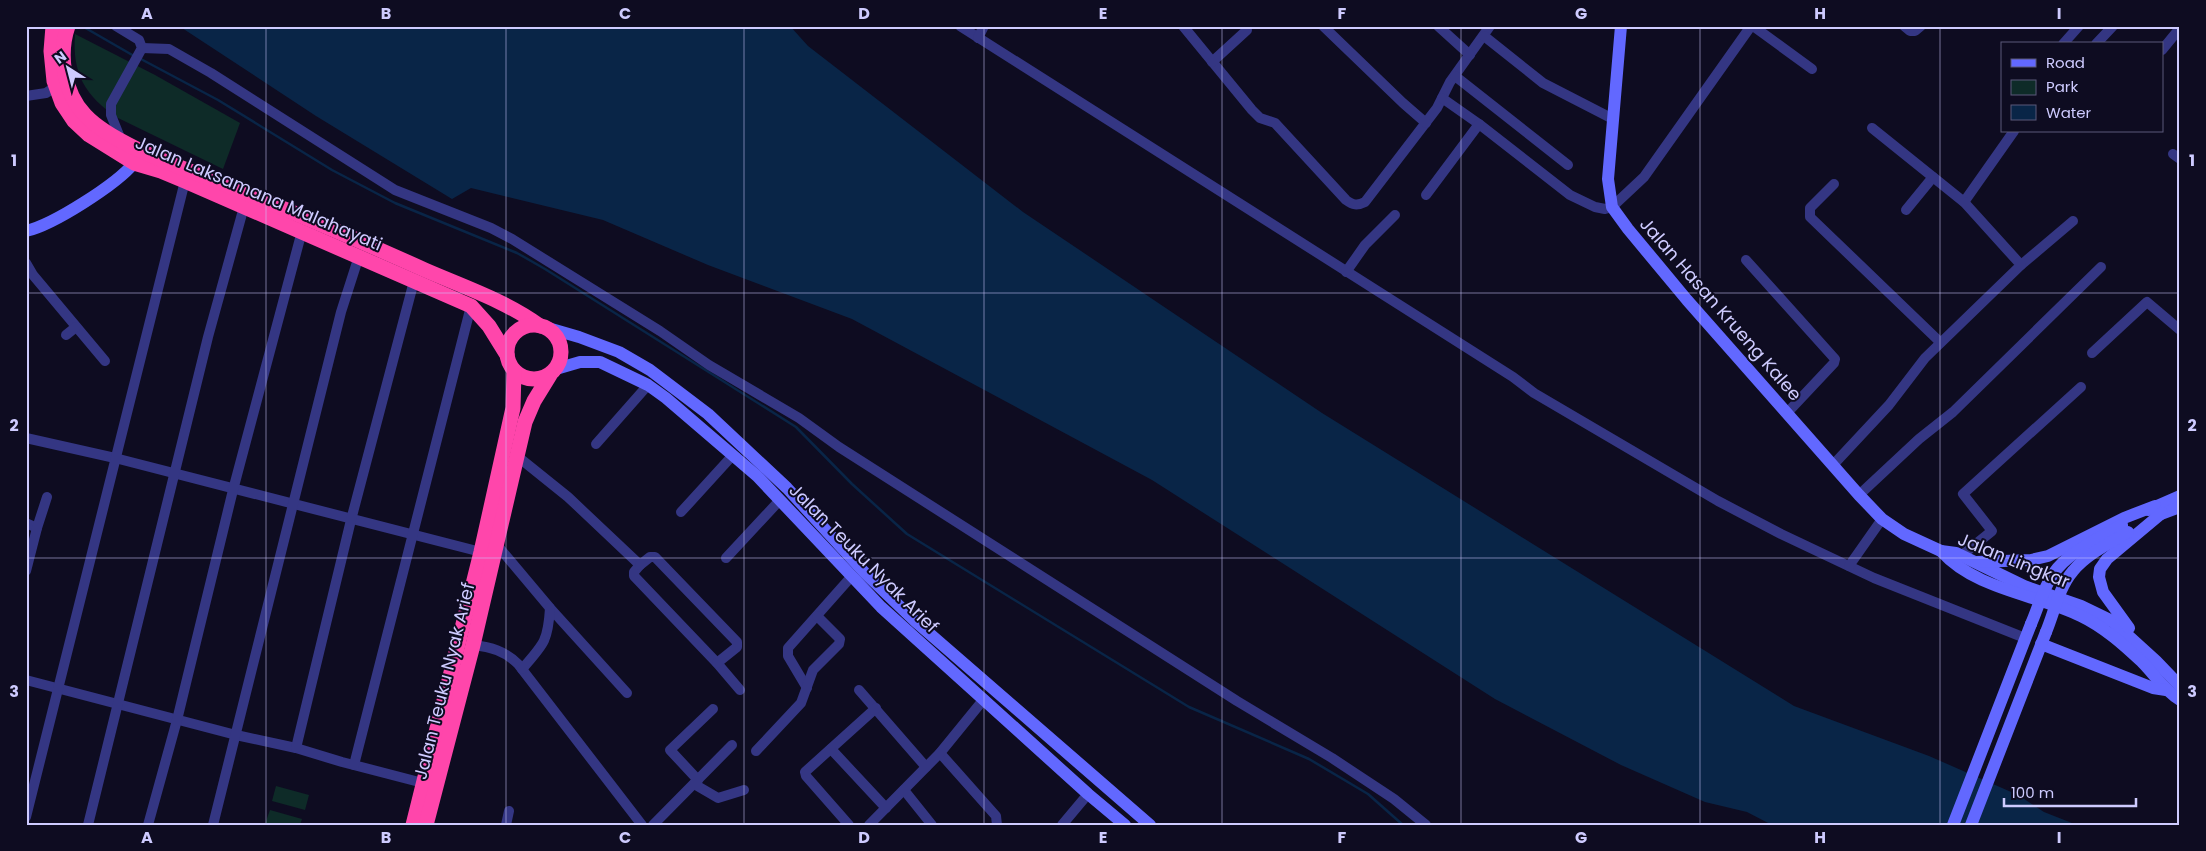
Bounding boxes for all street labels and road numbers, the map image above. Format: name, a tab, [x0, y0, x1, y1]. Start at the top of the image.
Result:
street label: Jalan Laksamana Malahayati	[132, 130, 386, 256]
street label: Jalan Hasan Krueng Kalee	[1634, 212, 1808, 406]
street label: Jalan Teuku Nyak Arief	[784, 478, 944, 638]
street label: Jalan Lingkar	[1954, 526, 2074, 594]
street label: Jalan Teuku Nyak Arief	[407, 580, 481, 782]

